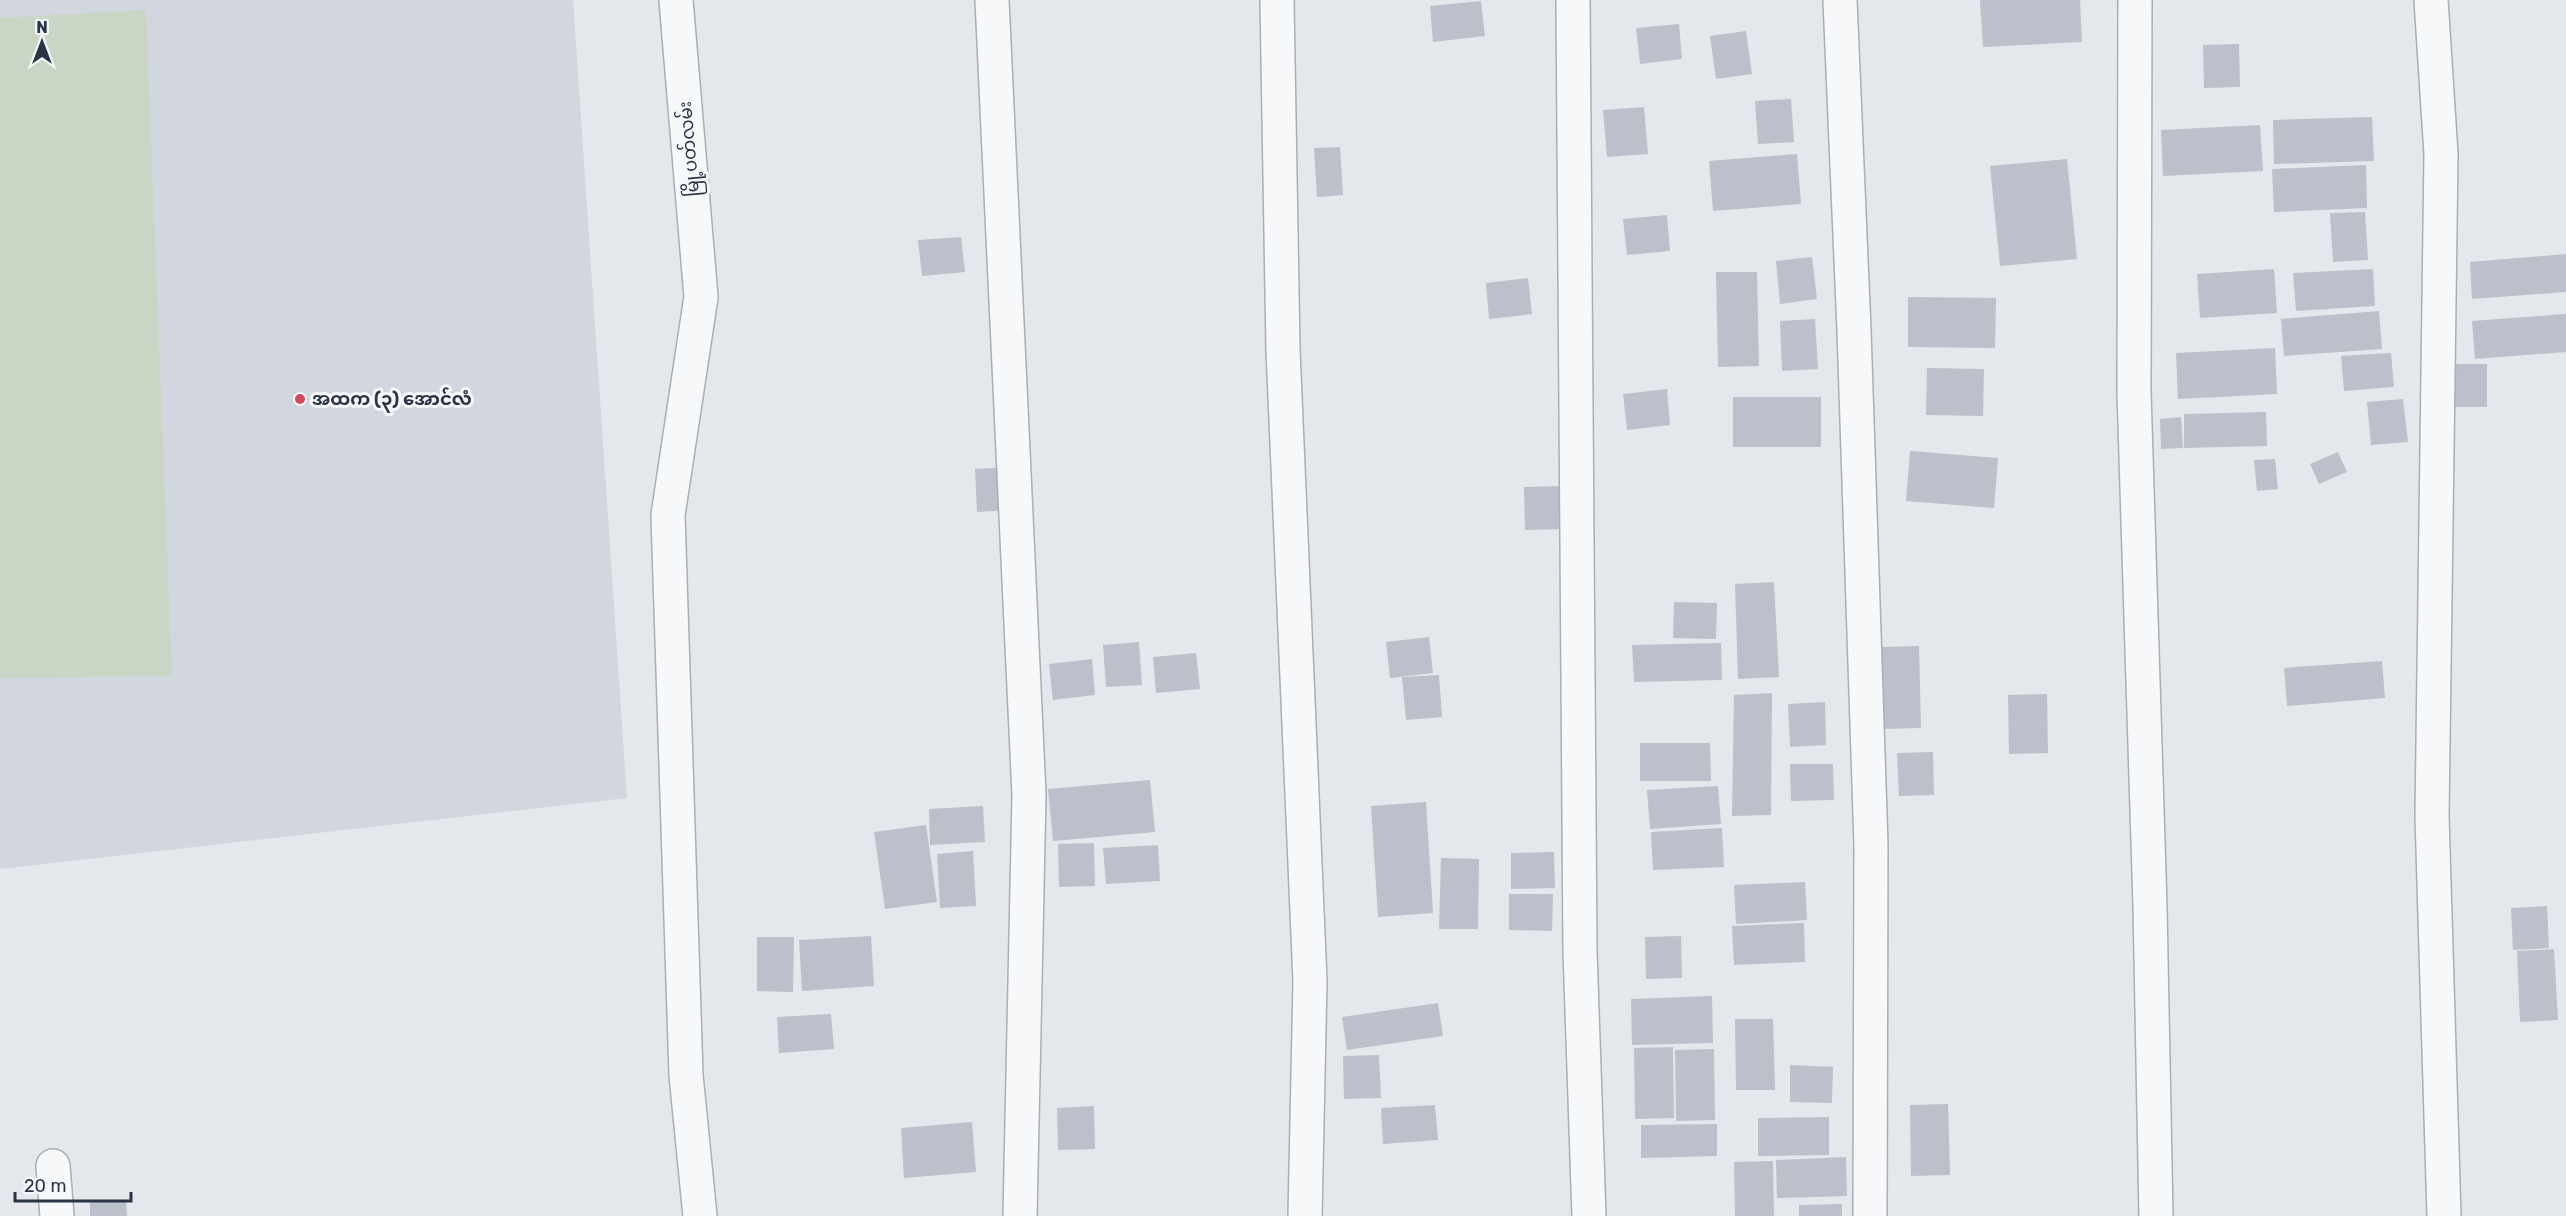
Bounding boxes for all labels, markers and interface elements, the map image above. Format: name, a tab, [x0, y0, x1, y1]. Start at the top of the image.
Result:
north arrow	[12, 12, 72, 72]
text: N	[36, 18, 48, 37]
street label: မြို့ပတ်လမ်း	[671, 100, 708, 198]
place label: အထက (၃) အောင်လံ	[312, 387, 472, 413]
marker: အထက (၃) အောင်လံ	[293, 392, 307, 406]
scale bar	[15, 1165, 130, 1203]
text: 20 m	[24, 1175, 66, 1197]

